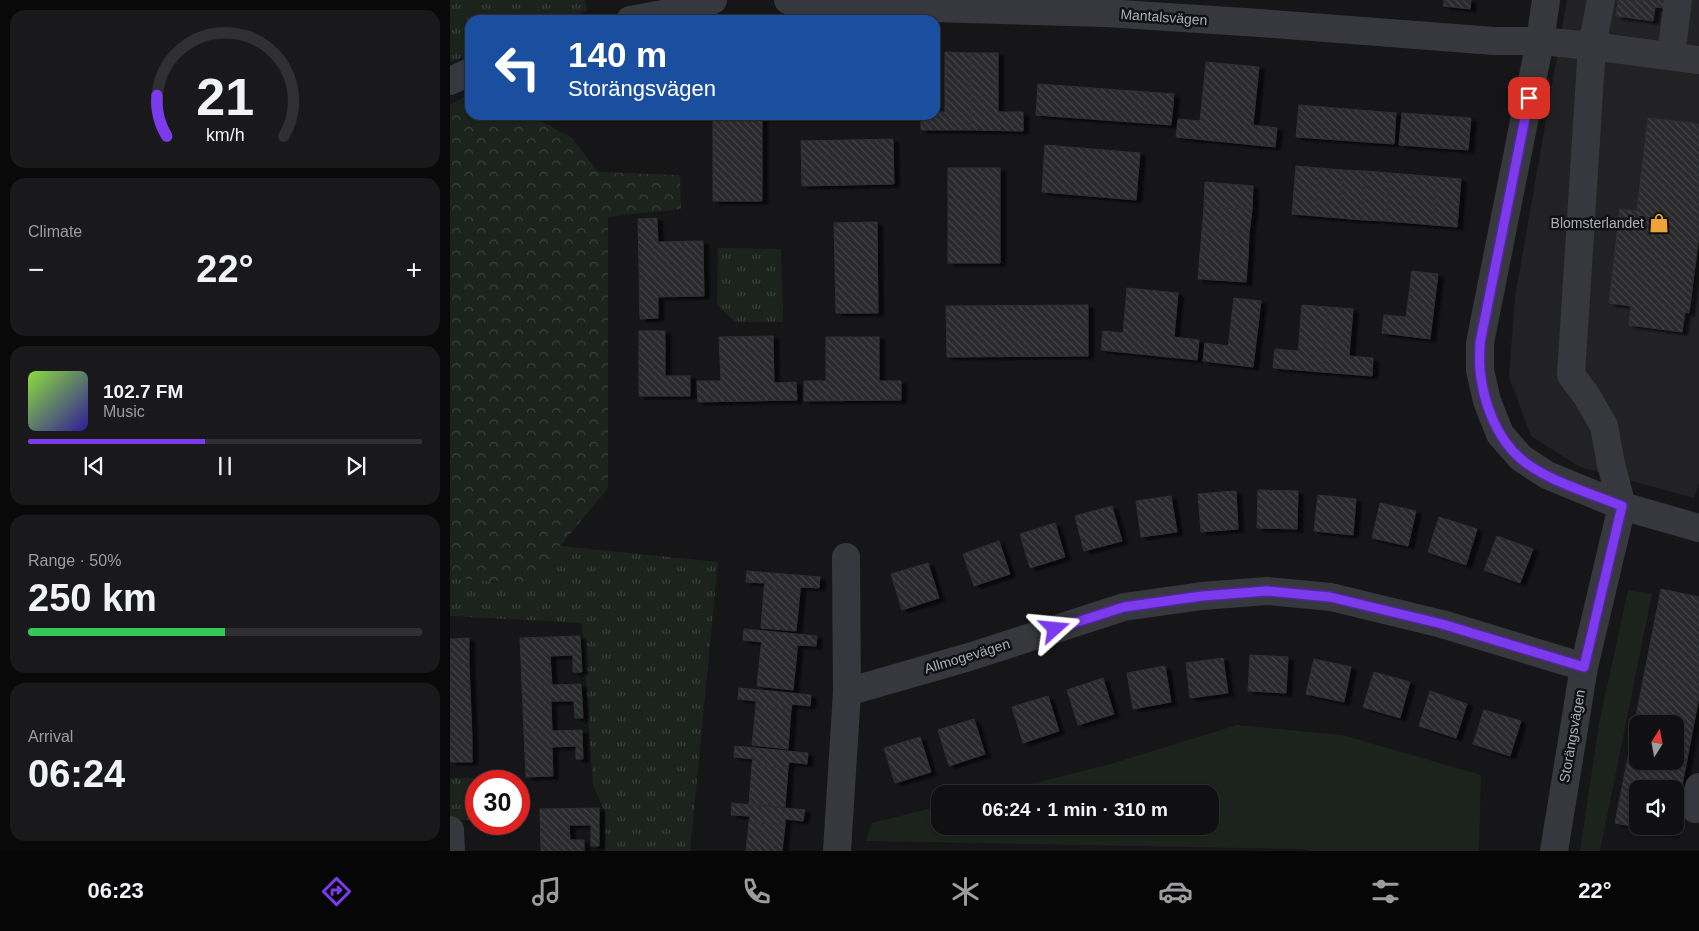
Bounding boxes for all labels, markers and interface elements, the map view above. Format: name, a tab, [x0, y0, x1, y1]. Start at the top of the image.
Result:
street label: Mantalsvägen	[1120, 6, 1208, 28]
icon: left	[485, 35, 550, 100]
text: 140 m	[568, 35, 667, 74]
text: 21	[196, 68, 254, 126]
text: Storängsvägen	[568, 76, 716, 101]
pin	[1508, 77, 1550, 119]
icon: arrive	[1515, 84, 1543, 112]
text: km/h	[206, 125, 244, 145]
shop icon: Blomsterlandet	[1648, 212, 1670, 234]
place label: Blomsterlandet	[1551, 215, 1644, 231]
text: Climate	[28, 223, 82, 240]
text: 22°	[196, 248, 254, 290]
text: −	[28, 254, 44, 285]
text: +	[406, 254, 422, 285]
text: 102.7 FM	[103, 381, 183, 402]
text: Music	[103, 403, 145, 420]
icon: previous	[80, 452, 108, 480]
icon: pause	[211, 452, 239, 480]
icon: next	[342, 452, 370, 480]
text: Range · 50%	[28, 552, 121, 569]
text: 250 km	[28, 577, 157, 619]
position arrow	[1028, 602, 1080, 654]
street label: Allmogevägen	[922, 635, 1012, 677]
street label: Storängsvägen	[1556, 688, 1588, 784]
north arrow	[1629, 715, 1684, 770]
map controls	[1629, 715, 1684, 835]
text: Arrival	[28, 728, 73, 745]
text: 06:24	[28, 753, 125, 795]
speed limit sign: 30	[465, 770, 530, 835]
button: sound	[1629, 780, 1684, 835]
text: 06:24 · 1 min · 310 m	[982, 799, 1168, 820]
icon: directions	[319, 874, 354, 909]
icon: music	[529, 874, 564, 909]
icon: phone	[739, 874, 774, 909]
icon: climate	[948, 874, 983, 909]
icon: car	[1158, 874, 1193, 909]
icon: filters	[1368, 874, 1403, 909]
text: 06:23	[87, 878, 144, 903]
text: 22°	[1578, 878, 1611, 903]

